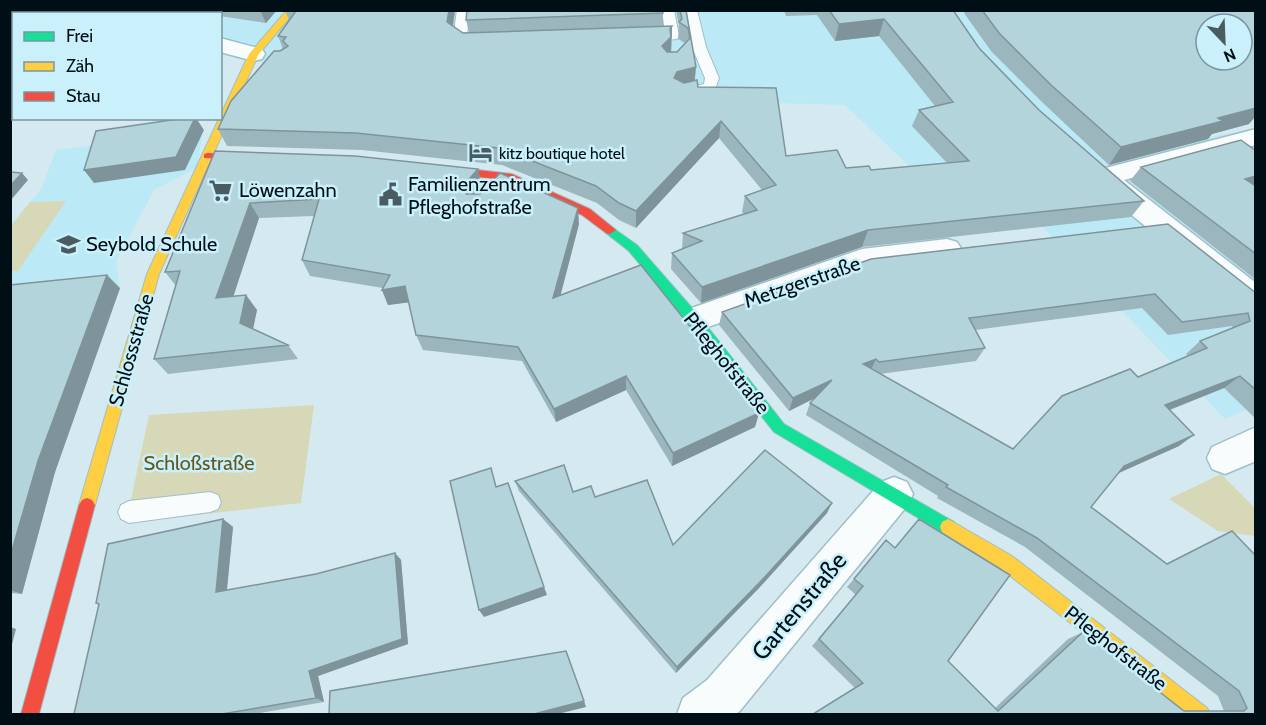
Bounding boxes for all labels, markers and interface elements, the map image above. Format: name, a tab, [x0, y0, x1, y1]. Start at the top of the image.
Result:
legend	[12, 12, 222, 120]
north arrow	[1194, 12, 1254, 72]
text: Frei	[66, 25, 93, 47]
text: N	[1221, 44, 1239, 66]
text: Zäh	[66, 55, 94, 77]
text: Stau	[66, 85, 100, 107]
hotel icon: kitz boutique hotel	[468, 140, 494, 166]
place label: kitz boutique hotel	[499, 144, 625, 163]
place label: Familienzentrum Pfleghofstraße	[408, 172, 551, 219]
supermarket icon: Löwenzahn	[208, 177, 234, 203]
place label: Löwenzahn	[239, 178, 337, 202]
public building icon: Familienzentrum Pfleghofstraße	[377, 182, 403, 208]
school or university icon: Seybold Schule	[55, 231, 81, 257]
place label: Seybold Schule	[86, 232, 217, 256]
street label: Metzgerstraße	[741, 251, 863, 313]
street label: Schlossstraße	[103, 291, 159, 409]
street label: Pfleghofstraße	[679, 307, 775, 419]
park label: Schloßstraße	[143, 451, 255, 475]
street label: Gartenstraße	[745, 546, 853, 666]
street label: Pfleghofstraße	[1060, 600, 1172, 696]

